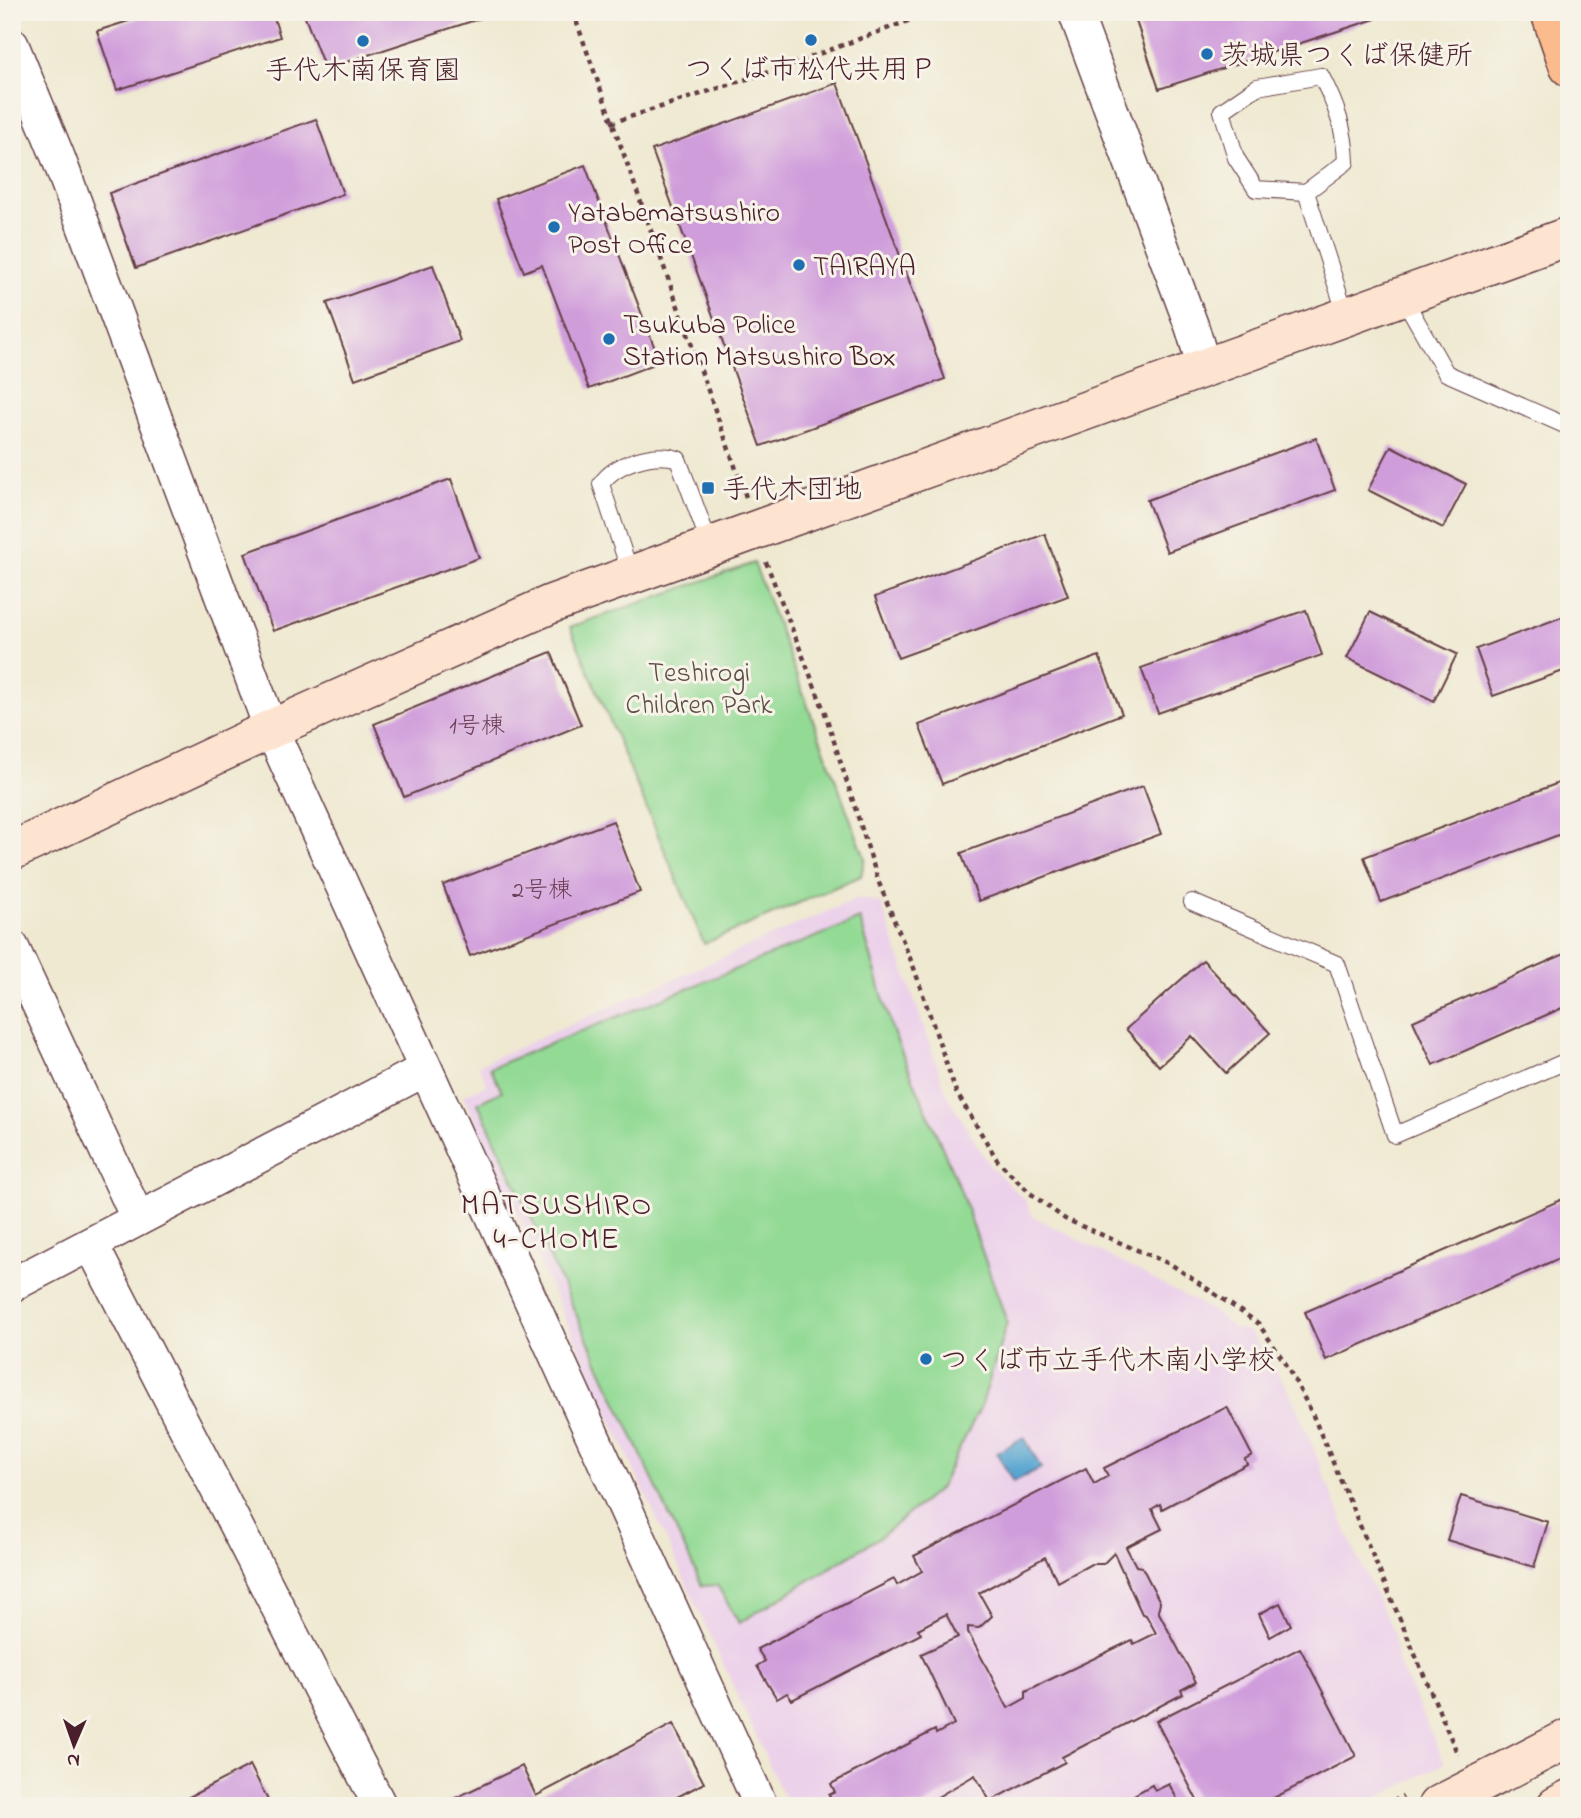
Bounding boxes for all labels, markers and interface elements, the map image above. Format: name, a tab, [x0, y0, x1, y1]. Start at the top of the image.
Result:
marker: つくば市松代共用Ｐ	[803, 32, 819, 48]
marker: 手代木南保育園	[355, 33, 371, 49]
place label: 茨城県つくば保健所	[1221, 37, 1473, 78]
marker: 茨城県つくば保健所	[1199, 46, 1215, 62]
place label: つくば市松代共用Ｐ	[685, 51, 937, 92]
place label: 手代木南保育園	[265, 52, 461, 93]
place label: Yatabematsushiro Post Office	[568, 194, 780, 267]
marker: Yatabematsushiro Post Office	[546, 219, 562, 235]
place label: TAIRAYA	[813, 248, 916, 289]
marker: TAIRAYA	[791, 257, 807, 273]
place label: Tsukuba Police Station Matsushiro Box	[623, 306, 896, 379]
marker: Tsukuba Police Station Matsushiro Box	[601, 331, 617, 347]
place label: 手代木団地	[722, 471, 862, 512]
marker: 手代木団地	[700, 480, 716, 496]
park label: Teshirogi Children Park	[626, 654, 773, 727]
house number: 1号棟	[449, 710, 505, 745]
house number: 2号棟	[512, 874, 572, 909]
district label: MATSUSHIRO 4-CHOME	[461, 1185, 653, 1263]
place label: つくば市立手代木南小学校	[940, 1342, 1276, 1383]
marker: つくば市立手代木南小学校	[918, 1351, 934, 1367]
north arrow	[38, 1710, 108, 1780]
text: N	[66, 1746, 80, 1773]

